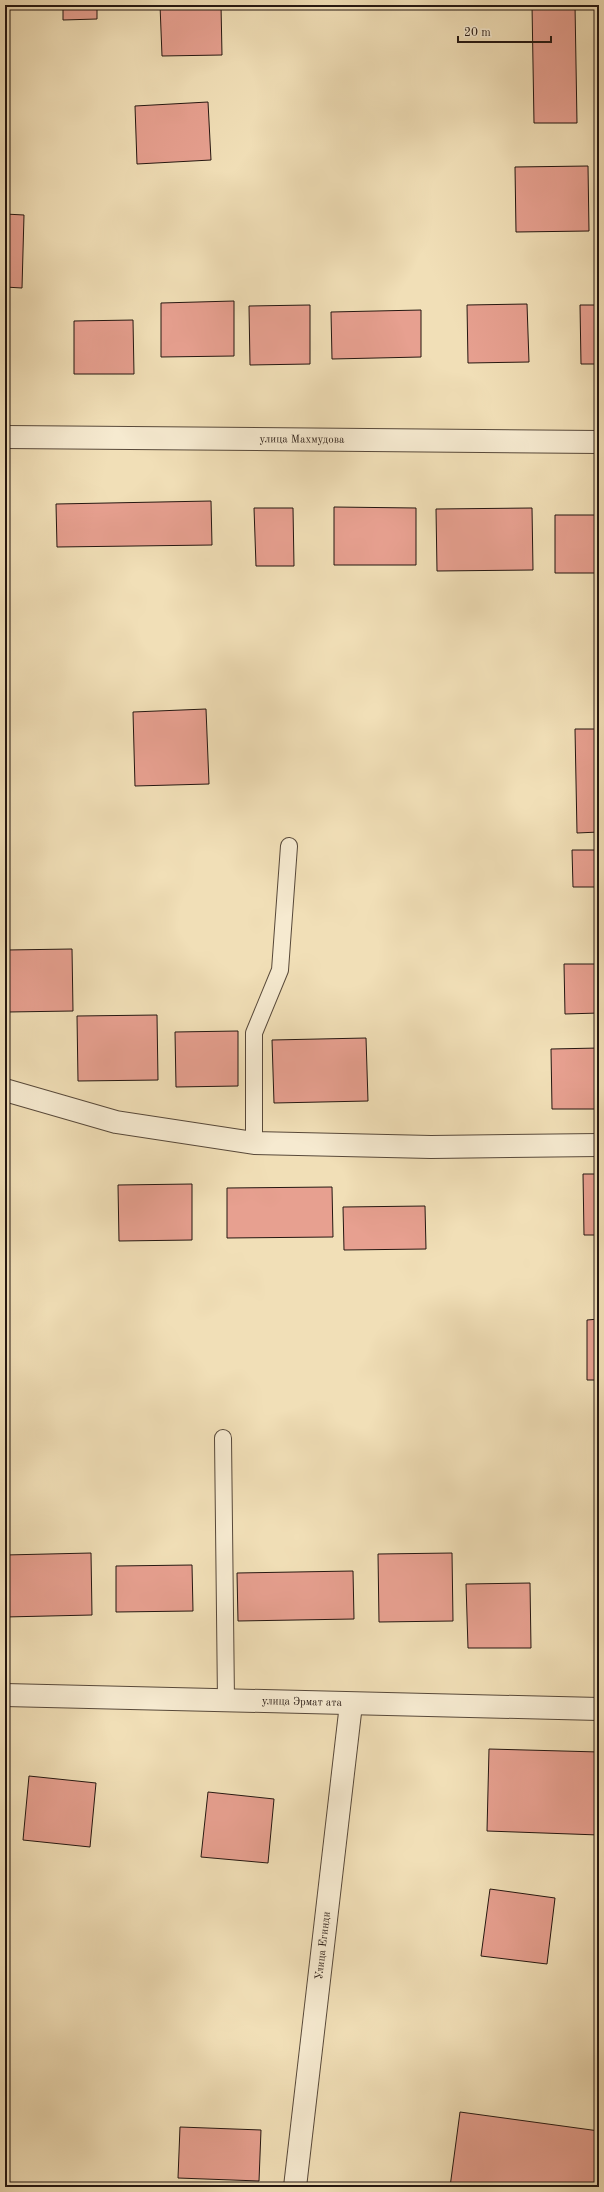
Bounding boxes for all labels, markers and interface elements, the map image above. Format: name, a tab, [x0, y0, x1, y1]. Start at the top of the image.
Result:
scale bar	[458, 18, 551, 44]
text: 20 m	[464, 27, 491, 39]
street label: улица Махмудова	[259, 434, 345, 445]
street label: улица Эрмат ата	[262, 1696, 343, 1708]
street label: Улица Егинди	[314, 1911, 332, 1980]

